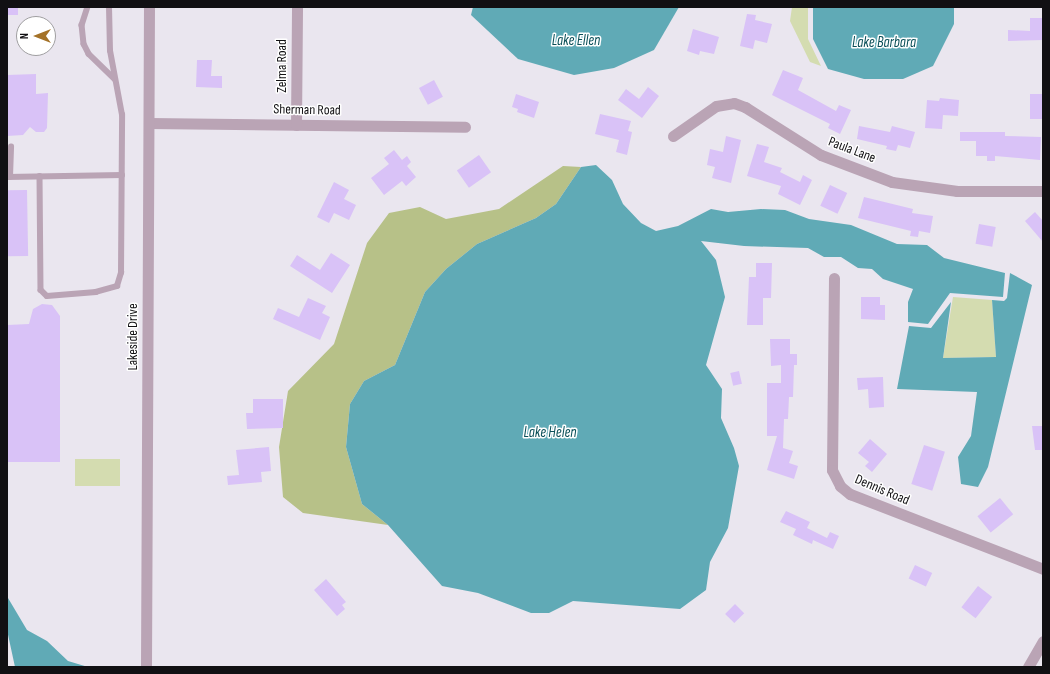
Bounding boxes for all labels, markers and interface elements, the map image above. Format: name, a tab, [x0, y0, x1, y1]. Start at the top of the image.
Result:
north arrow	[16, 16, 56, 56]
water label: Lake Ellen	[552, 32, 600, 50]
text: N	[18, 33, 31, 39]
water label: Lake Barbara	[852, 34, 916, 52]
street label: Zelma Road	[274, 39, 290, 93]
street label: Sherman Road	[273, 101, 341, 119]
street label: Paula Lane	[826, 133, 878, 167]
street label: Lakeside Drive	[125, 303, 141, 371]
water label: Lake Helen	[523, 424, 577, 442]
street label: Dennis Road	[852, 471, 912, 509]

